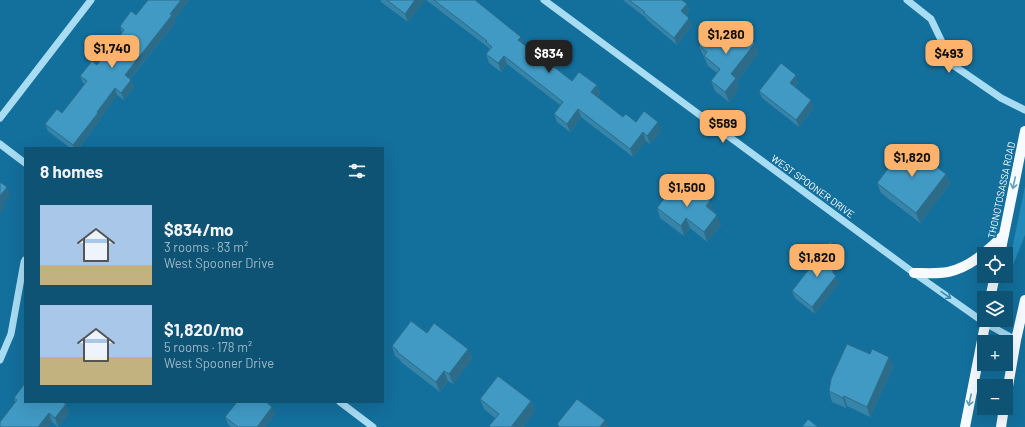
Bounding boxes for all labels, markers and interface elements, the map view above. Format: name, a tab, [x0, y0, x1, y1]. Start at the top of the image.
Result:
pin: $1,280	[693, 21, 759, 55]
text: $1,280	[707, 26, 745, 42]
pin: $1,740	[79, 35, 145, 69]
text: $1,740	[93, 40, 131, 56]
pin: $834	[525, 40, 573, 74]
pin: $493	[925, 40, 973, 74]
text: $834	[534, 45, 564, 61]
text: $493	[934, 45, 964, 61]
pin: $589	[699, 110, 747, 144]
text: $589	[709, 115, 737, 131]
street label: THONOTOSASSA ROAD	[985, 141, 1017, 239]
pin: $1,820	[879, 144, 945, 178]
text: $1,820	[893, 149, 931, 165]
street label: WEST SPOONER DRIVE	[769, 152, 857, 220]
icon: filters	[346, 160, 368, 182]
text: 8 homes	[40, 161, 103, 181]
pin: $1,500	[654, 174, 720, 208]
one-way arrow	[1010, 176, 1018, 189]
text: $1,500	[668, 179, 706, 195]
text: $834/mo	[164, 219, 234, 239]
icon: home	[72, 221, 120, 269]
text: 3 rooms · 83 m²	[164, 239, 248, 255]
pin: $1,820	[784, 244, 850, 278]
map controls	[977, 247, 1013, 415]
button: locate	[977, 247, 1013, 283]
text: $1,820	[798, 249, 836, 265]
text: West Spooner Drive	[164, 255, 274, 271]
one-way arrow	[940, 291, 951, 299]
button: layers	[977, 291, 1013, 327]
text: $1,820/mo	[164, 319, 244, 339]
icon: home	[72, 321, 120, 369]
button: +	[977, 335, 1013, 371]
text: 5 rooms · 178 m²	[164, 339, 252, 355]
text: West Spooner Drive	[164, 355, 274, 371]
button: −	[977, 379, 1013, 415]
one-way arrow	[966, 393, 974, 406]

